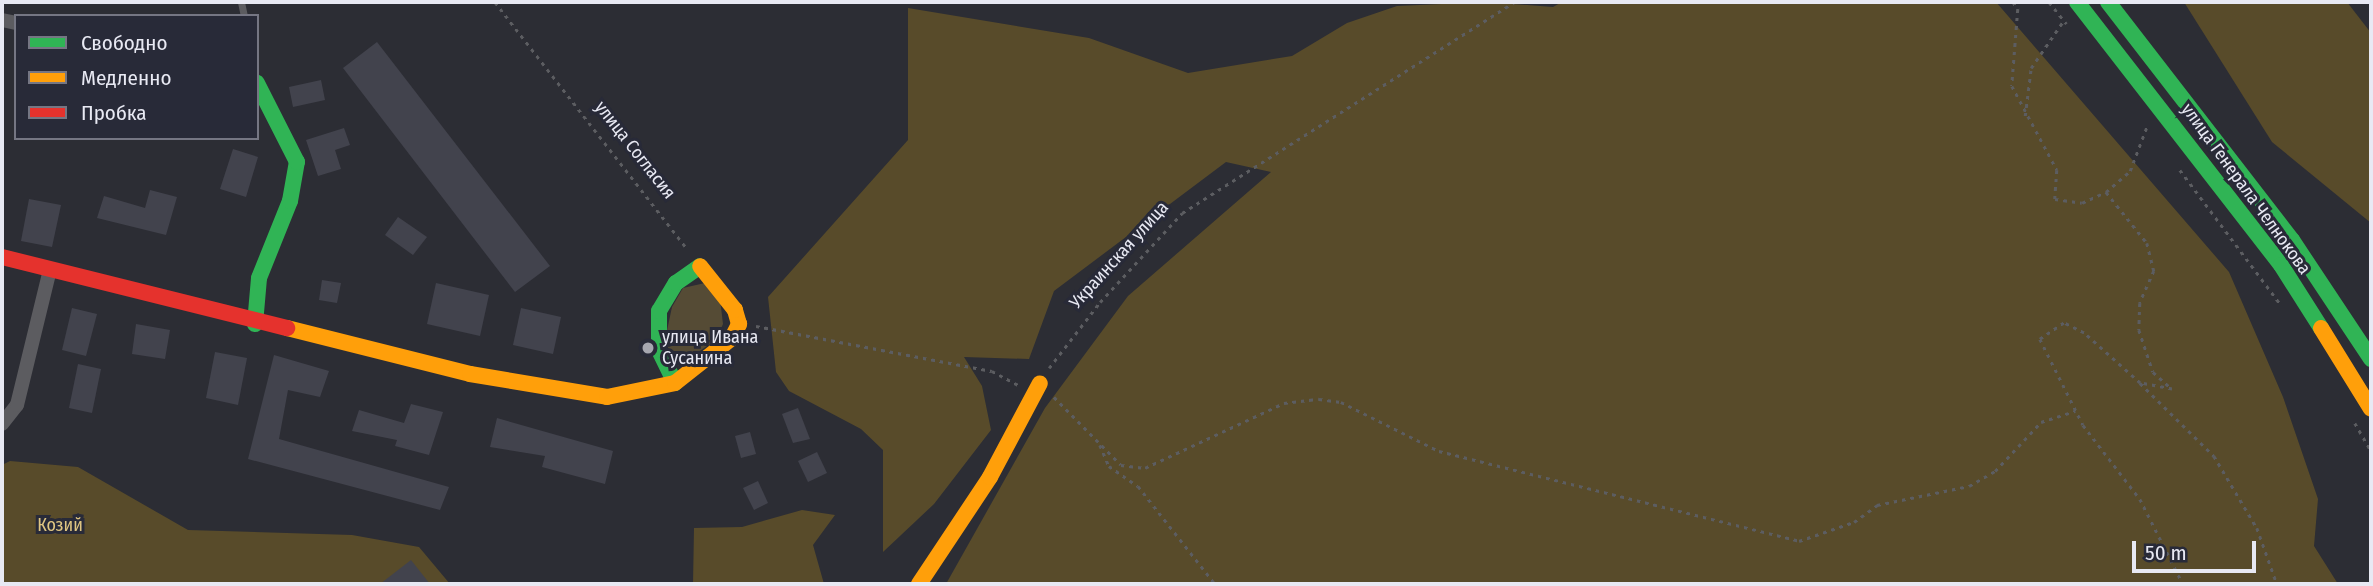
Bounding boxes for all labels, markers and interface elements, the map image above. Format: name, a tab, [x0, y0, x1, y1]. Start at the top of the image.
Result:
legend	[14, 14, 259, 140]
text: Свободно	[81, 30, 167, 56]
text: Медленно	[81, 65, 171, 91]
street label: улица Согласия	[590, 97, 680, 203]
street label: улица Генерала Челнокова	[2177, 99, 2315, 279]
text: Пробка	[81, 100, 147, 126]
street label: Украинская улица	[1065, 197, 1173, 313]
place label: улица Ивана Сусанина	[662, 327, 758, 370]
marker: улица Ивана Сусанина	[640, 340, 656, 356]
park label: Козий	[37, 514, 83, 536]
scale bar	[2135, 526, 2259, 570]
text: 50 m	[2145, 540, 2187, 566]

